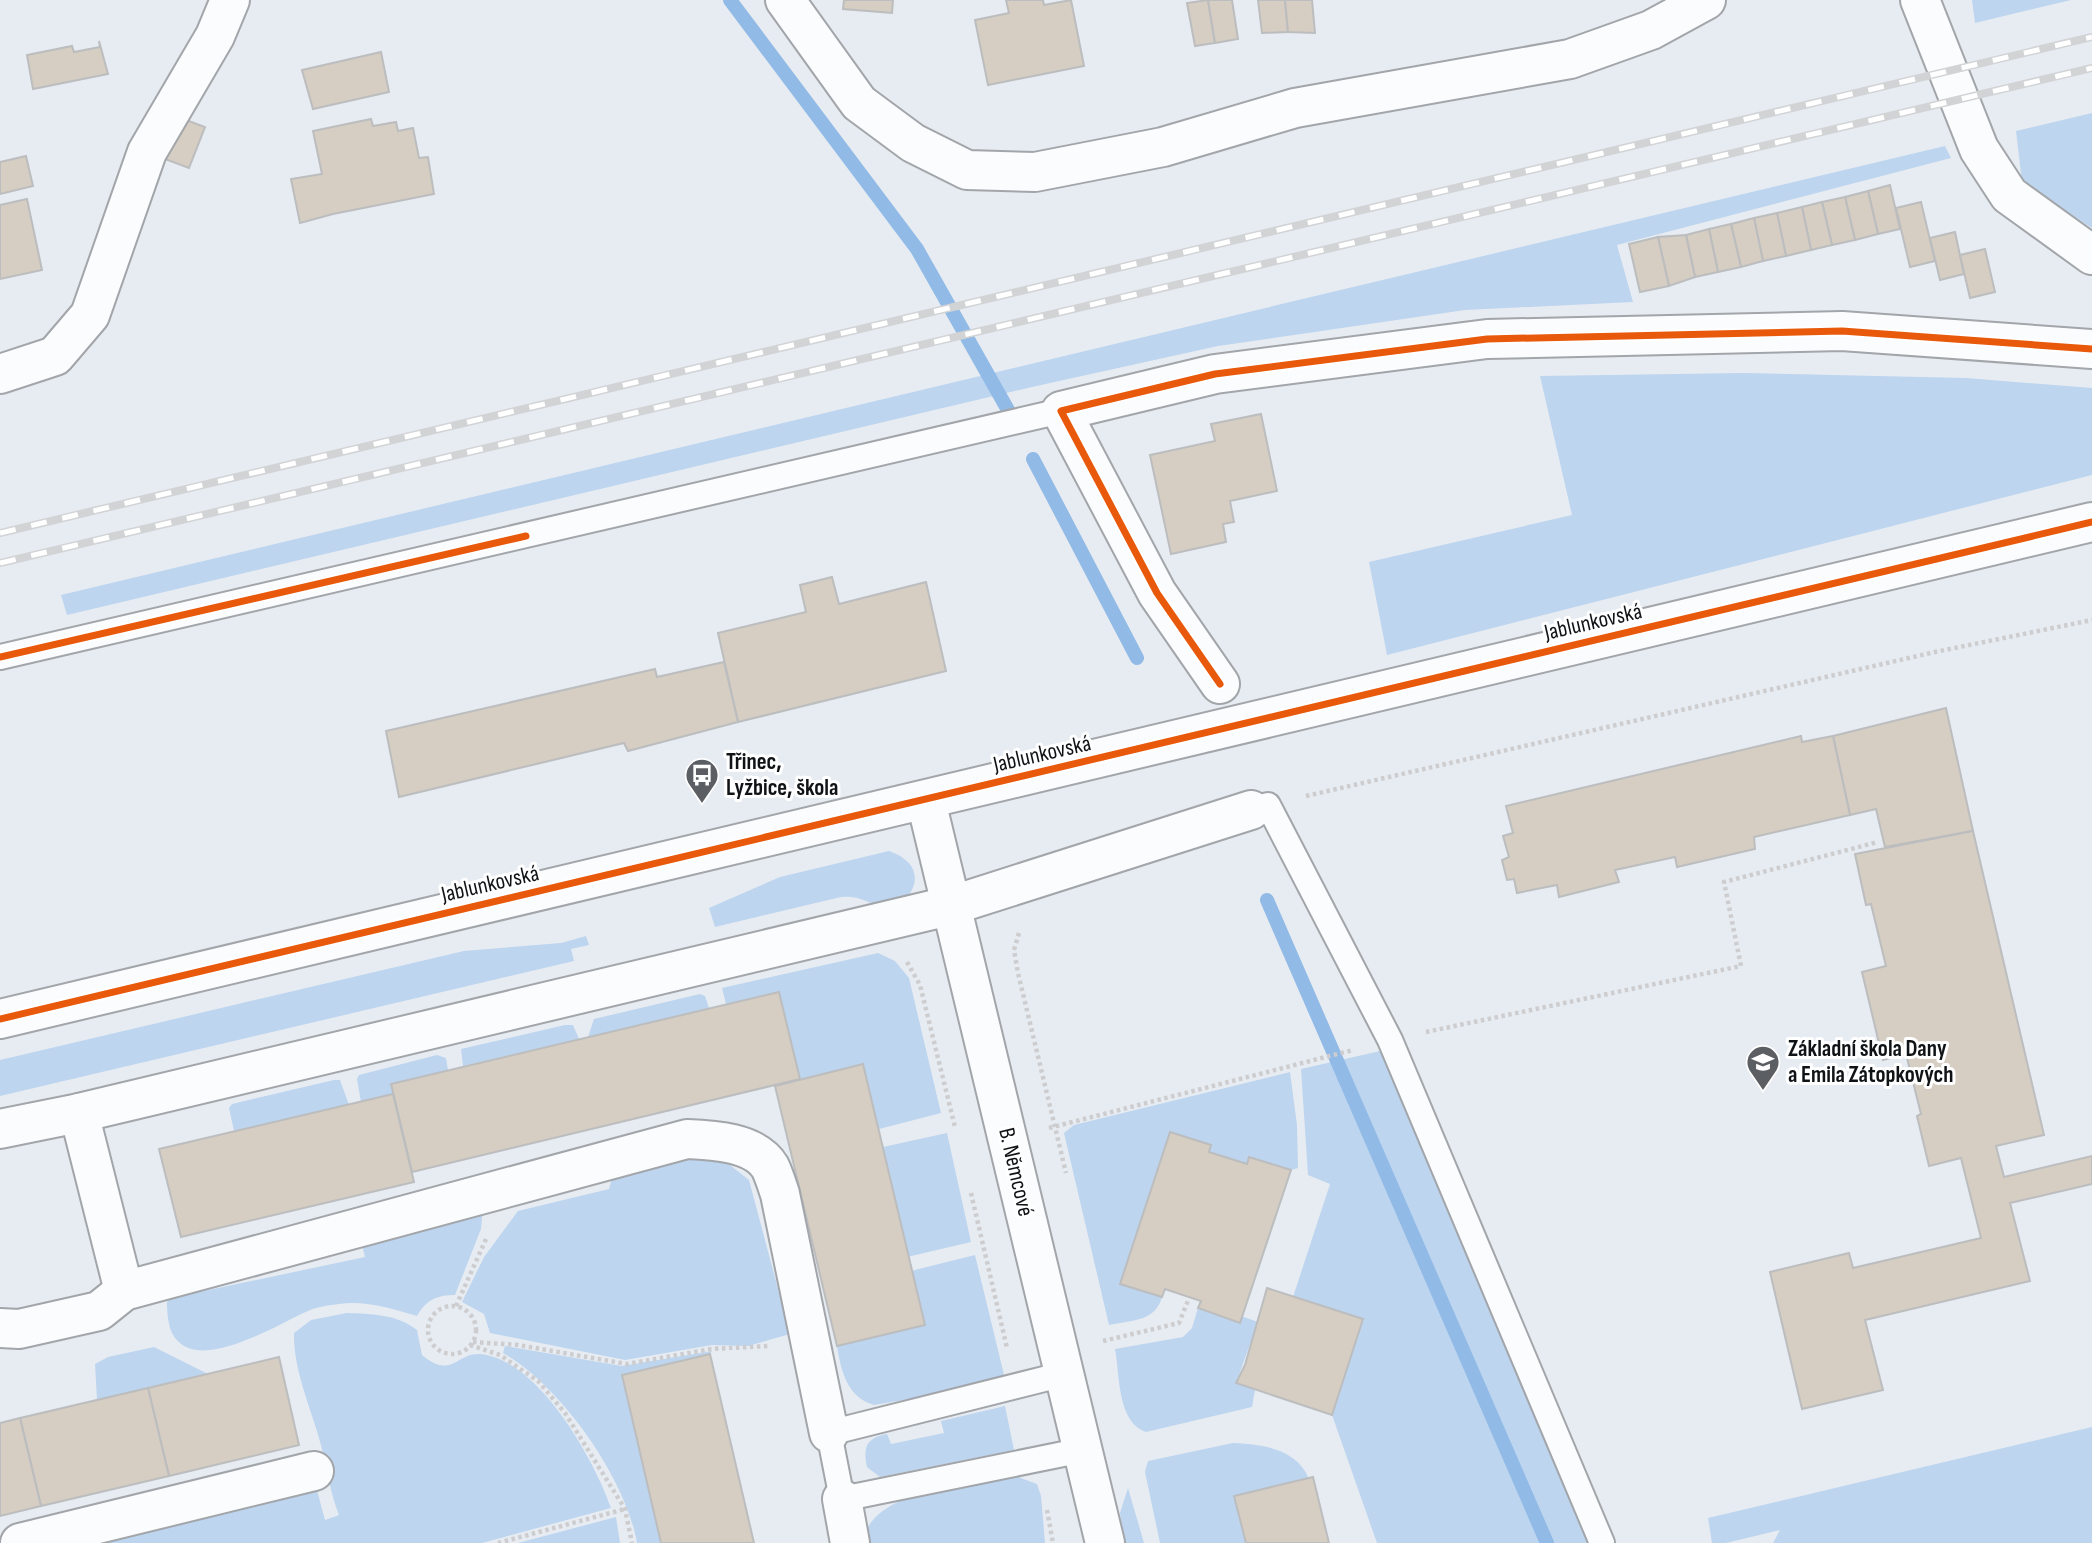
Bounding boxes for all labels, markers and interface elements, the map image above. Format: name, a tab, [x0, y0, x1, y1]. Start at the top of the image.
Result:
street label: Jablunkovská	[1540, 597, 1645, 647]
street label: Jablunkovská	[989, 729, 1094, 779]
place label: Třinec, Lyžbice, škola	[726, 748, 838, 802]
bus stop icon: Třinec, Lyžbice, škola	[683, 756, 721, 805]
street label: Jablunkovská	[437, 859, 542, 909]
place label: Základní škola Dany a Emila Zátopkových	[1788, 1035, 1954, 1089]
school or university icon: Základní škola Dany a Emila Zátopkových	[1744, 1043, 1782, 1092]
street label: B. Němcové	[992, 1125, 1040, 1219]

